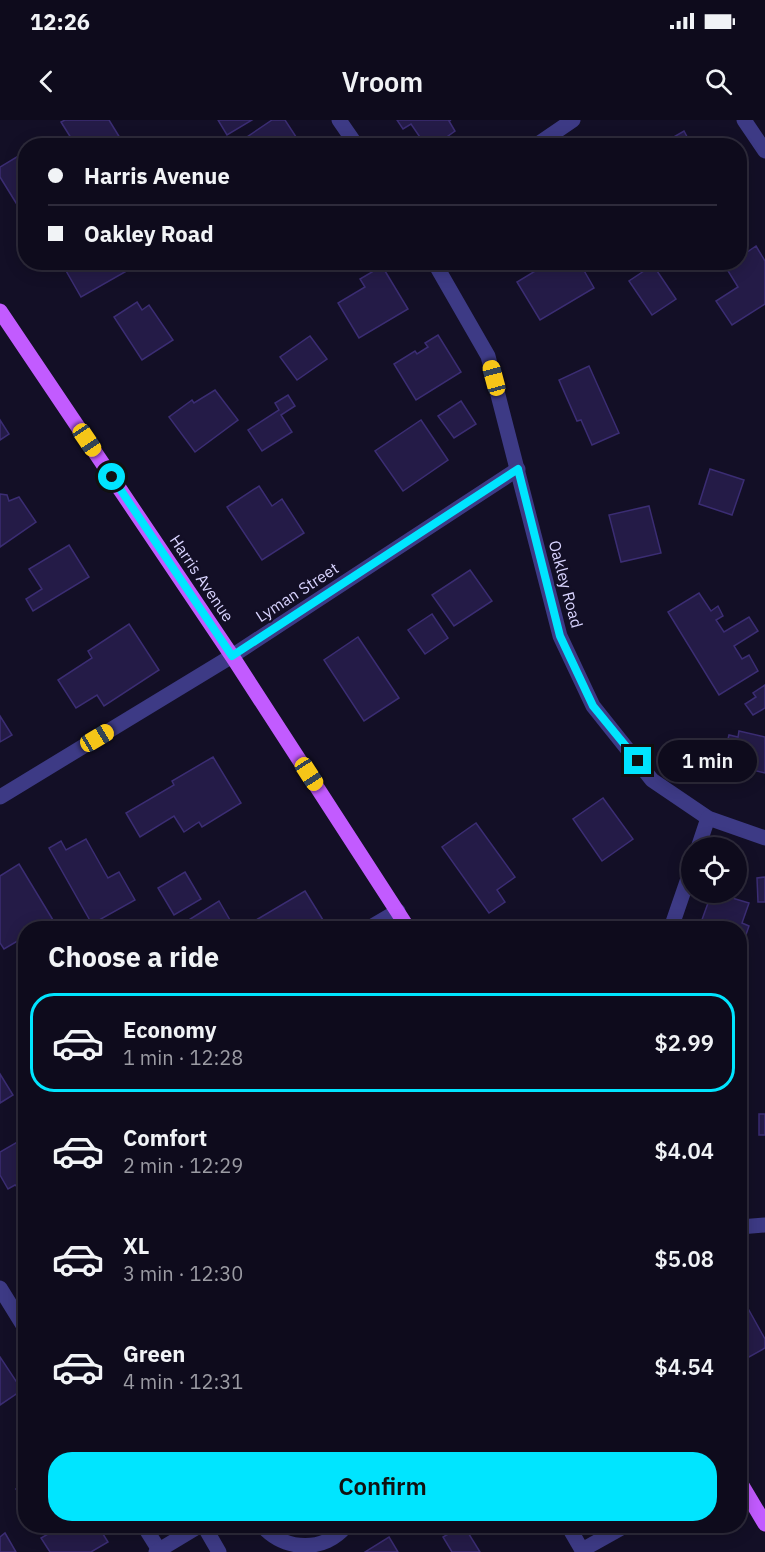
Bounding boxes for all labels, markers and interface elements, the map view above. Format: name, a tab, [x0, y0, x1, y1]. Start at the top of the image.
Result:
text: 12:26	[30, 7, 90, 36]
text: Vroom	[342, 64, 423, 99]
icon: back	[30, 65, 63, 98]
icon: search	[702, 65, 735, 98]
text: Harris Avenue	[84, 161, 230, 190]
text: Oakley Road	[84, 219, 214, 248]
car	[481, 358, 507, 398]
car	[69, 420, 105, 460]
route start	[98, 463, 125, 490]
street label: Harris Avenue	[166, 531, 239, 625]
street label: Oakley Road	[545, 538, 587, 630]
street label: Lyman Street	[252, 558, 342, 626]
car	[77, 721, 117, 755]
callout: 1 min	[659, 740, 758, 782]
route end	[624, 747, 651, 774]
text: 1 min	[682, 747, 733, 774]
car	[292, 754, 326, 794]
map controls	[681, 837, 747, 903]
button: locate	[681, 837, 747, 903]
text: Choose a ride	[48, 939, 219, 974]
text: Economy	[123, 1015, 217, 1044]
icon: car	[51, 1016, 105, 1070]
text: $2.99	[655, 1028, 714, 1057]
text: 1 min · 12:28	[123, 1044, 243, 1071]
text: Comfort	[123, 1123, 207, 1152]
icon: car	[51, 1124, 105, 1178]
text: $4.04	[655, 1136, 714, 1165]
text: 2 min · 12:29	[123, 1152, 243, 1179]
text: XL	[123, 1231, 149, 1260]
icon: car	[51, 1232, 105, 1286]
text: $5.08	[655, 1244, 714, 1273]
text: 3 min · 12:30	[123, 1260, 243, 1287]
text: Green	[123, 1339, 185, 1368]
icon: car	[51, 1340, 105, 1394]
text: $4.54	[655, 1352, 714, 1381]
text: 4 min · 12:31	[123, 1368, 243, 1395]
button: Confirm	[48, 1452, 717, 1521]

